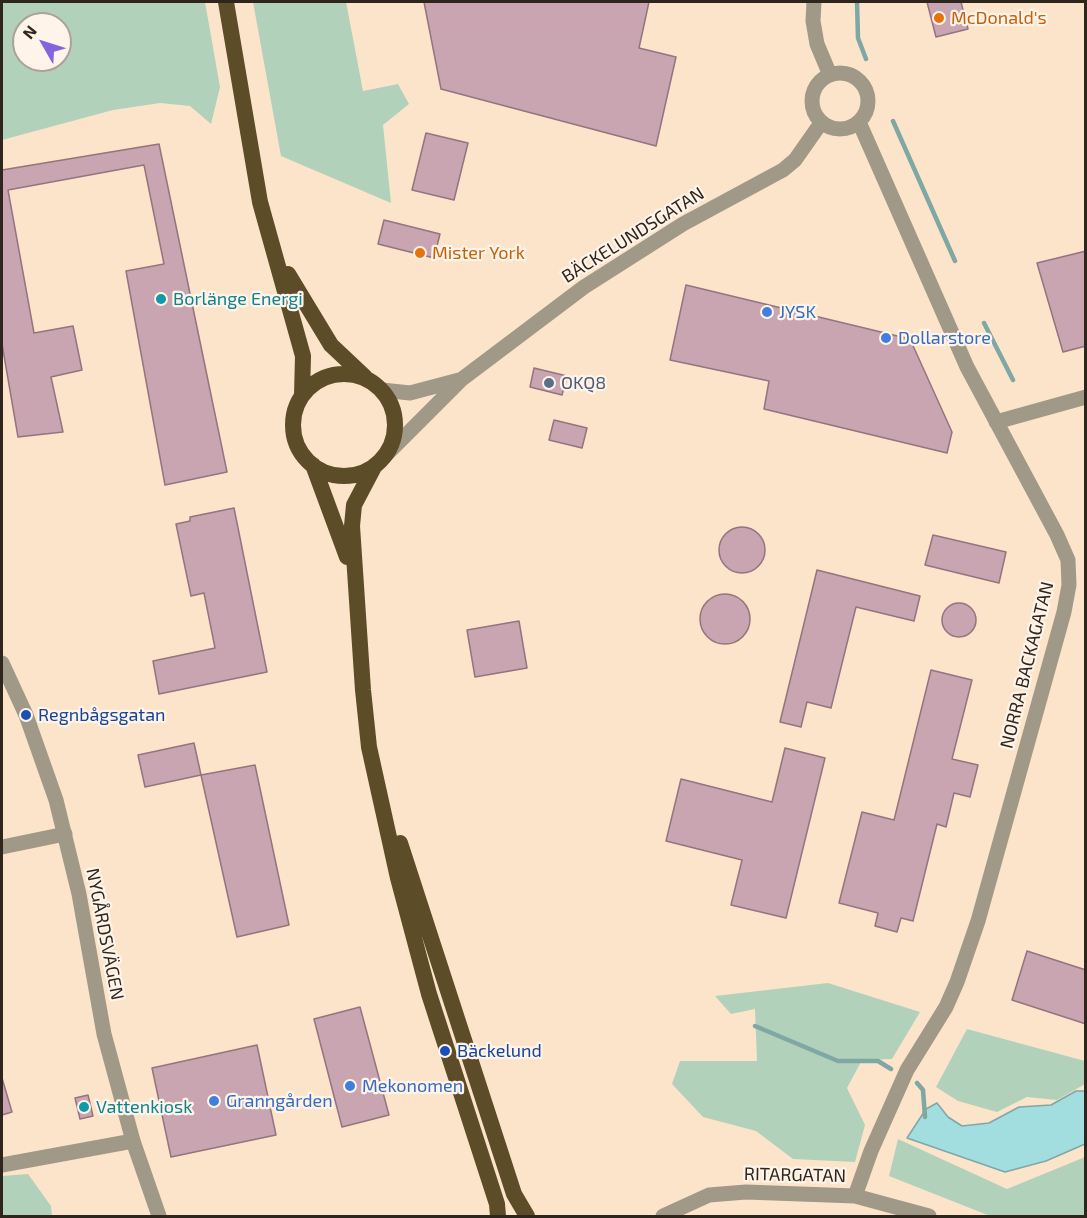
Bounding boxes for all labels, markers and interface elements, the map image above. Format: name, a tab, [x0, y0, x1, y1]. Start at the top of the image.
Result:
place label: McDonald's	[951, 7, 1047, 29]
marker: McDonald's	[932, 11, 946, 25]
north arrow	[12, 12, 72, 72]
text: N	[18, 21, 40, 42]
street label: BÄCKELUNDSGATAN	[558, 183, 708, 287]
place label: Mister York	[432, 242, 525, 264]
marker: Mister York	[413, 246, 427, 260]
place label: Borlänge Energi	[173, 288, 303, 310]
marker: Borlänge Energi	[154, 292, 168, 306]
place label: JYSK	[779, 301, 816, 323]
marker: JYSK	[760, 305, 774, 319]
place label: Dollarstore	[898, 327, 991, 349]
marker: Dollarstore	[879, 331, 893, 345]
place label: OKQ8	[561, 372, 606, 394]
marker: OKQ8	[542, 376, 556, 390]
street label: NORRA BACKAGATAN	[996, 579, 1058, 751]
place label: Regnbågsgatan	[38, 704, 166, 726]
marker: Regnbågsgatan	[19, 708, 33, 722]
street label: NYGÅRDSVÄGEN	[82, 866, 128, 1002]
place label: Bäckelund	[457, 1040, 542, 1062]
marker: Bäckelund	[438, 1044, 452, 1058]
place label: Mekonomen	[362, 1075, 463, 1097]
marker: Mekonomen	[343, 1079, 357, 1093]
place label: Granngården	[226, 1090, 333, 1112]
marker: Granngården	[207, 1094, 221, 1108]
place label: Vattenkiosk	[96, 1096, 192, 1118]
marker: Vattenkiosk	[77, 1100, 91, 1114]
street label: RITARGATAN	[744, 1163, 846, 1187]

